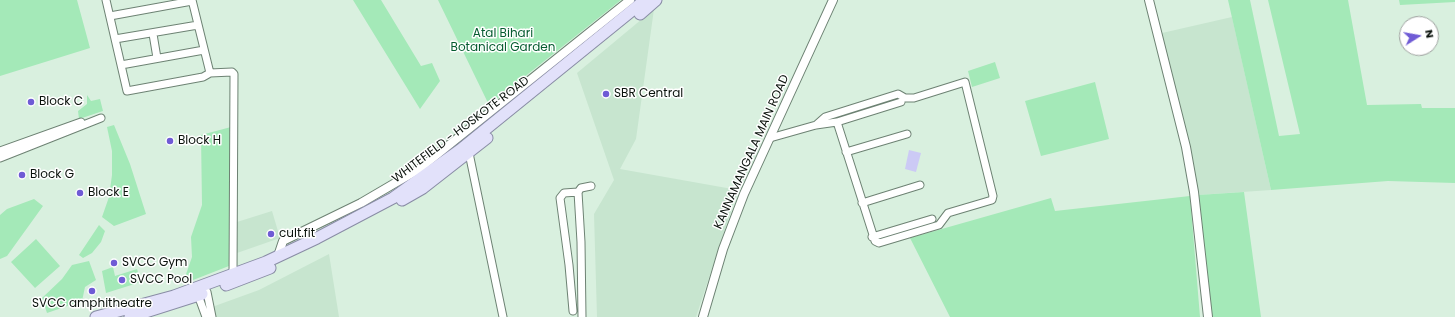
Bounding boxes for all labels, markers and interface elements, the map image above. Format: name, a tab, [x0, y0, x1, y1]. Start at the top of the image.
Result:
north arrow	[1399, 16, 1439, 56]
park label: Atal Bihari Botanical Garden	[451, 27, 555, 55]
text: N	[1421, 28, 1438, 39]
street label: KANNAMANGALA MAIN ROAD	[711, 73, 793, 231]
street label: WHITEFIELD - HOSKOTE ROAD	[390, 74, 532, 186]
place label: SBR Central	[614, 87, 683, 101]
marker: SBR Central	[601, 89, 611, 99]
place label: Block C	[39, 95, 83, 109]
marker: Block C	[26, 97, 36, 107]
place label: Block H	[178, 134, 221, 148]
marker: Block H	[165, 136, 175, 146]
place label: Block G	[30, 168, 74, 182]
marker: Block G	[17, 170, 27, 180]
place label: Block E	[88, 186, 129, 200]
marker: Block E	[75, 188, 85, 198]
place label: cult.fit	[279, 227, 315, 241]
marker: cult.fit	[266, 229, 276, 239]
place label: SVCC Gym	[122, 256, 187, 270]
marker: SVCC Gym	[109, 258, 119, 268]
place label: SVCC Pool	[130, 273, 192, 287]
marker: SVCC Pool	[117, 275, 127, 285]
marker: SVCC amphitheatre	[87, 286, 97, 296]
place label: SVCC amphitheatre	[32, 297, 152, 311]

